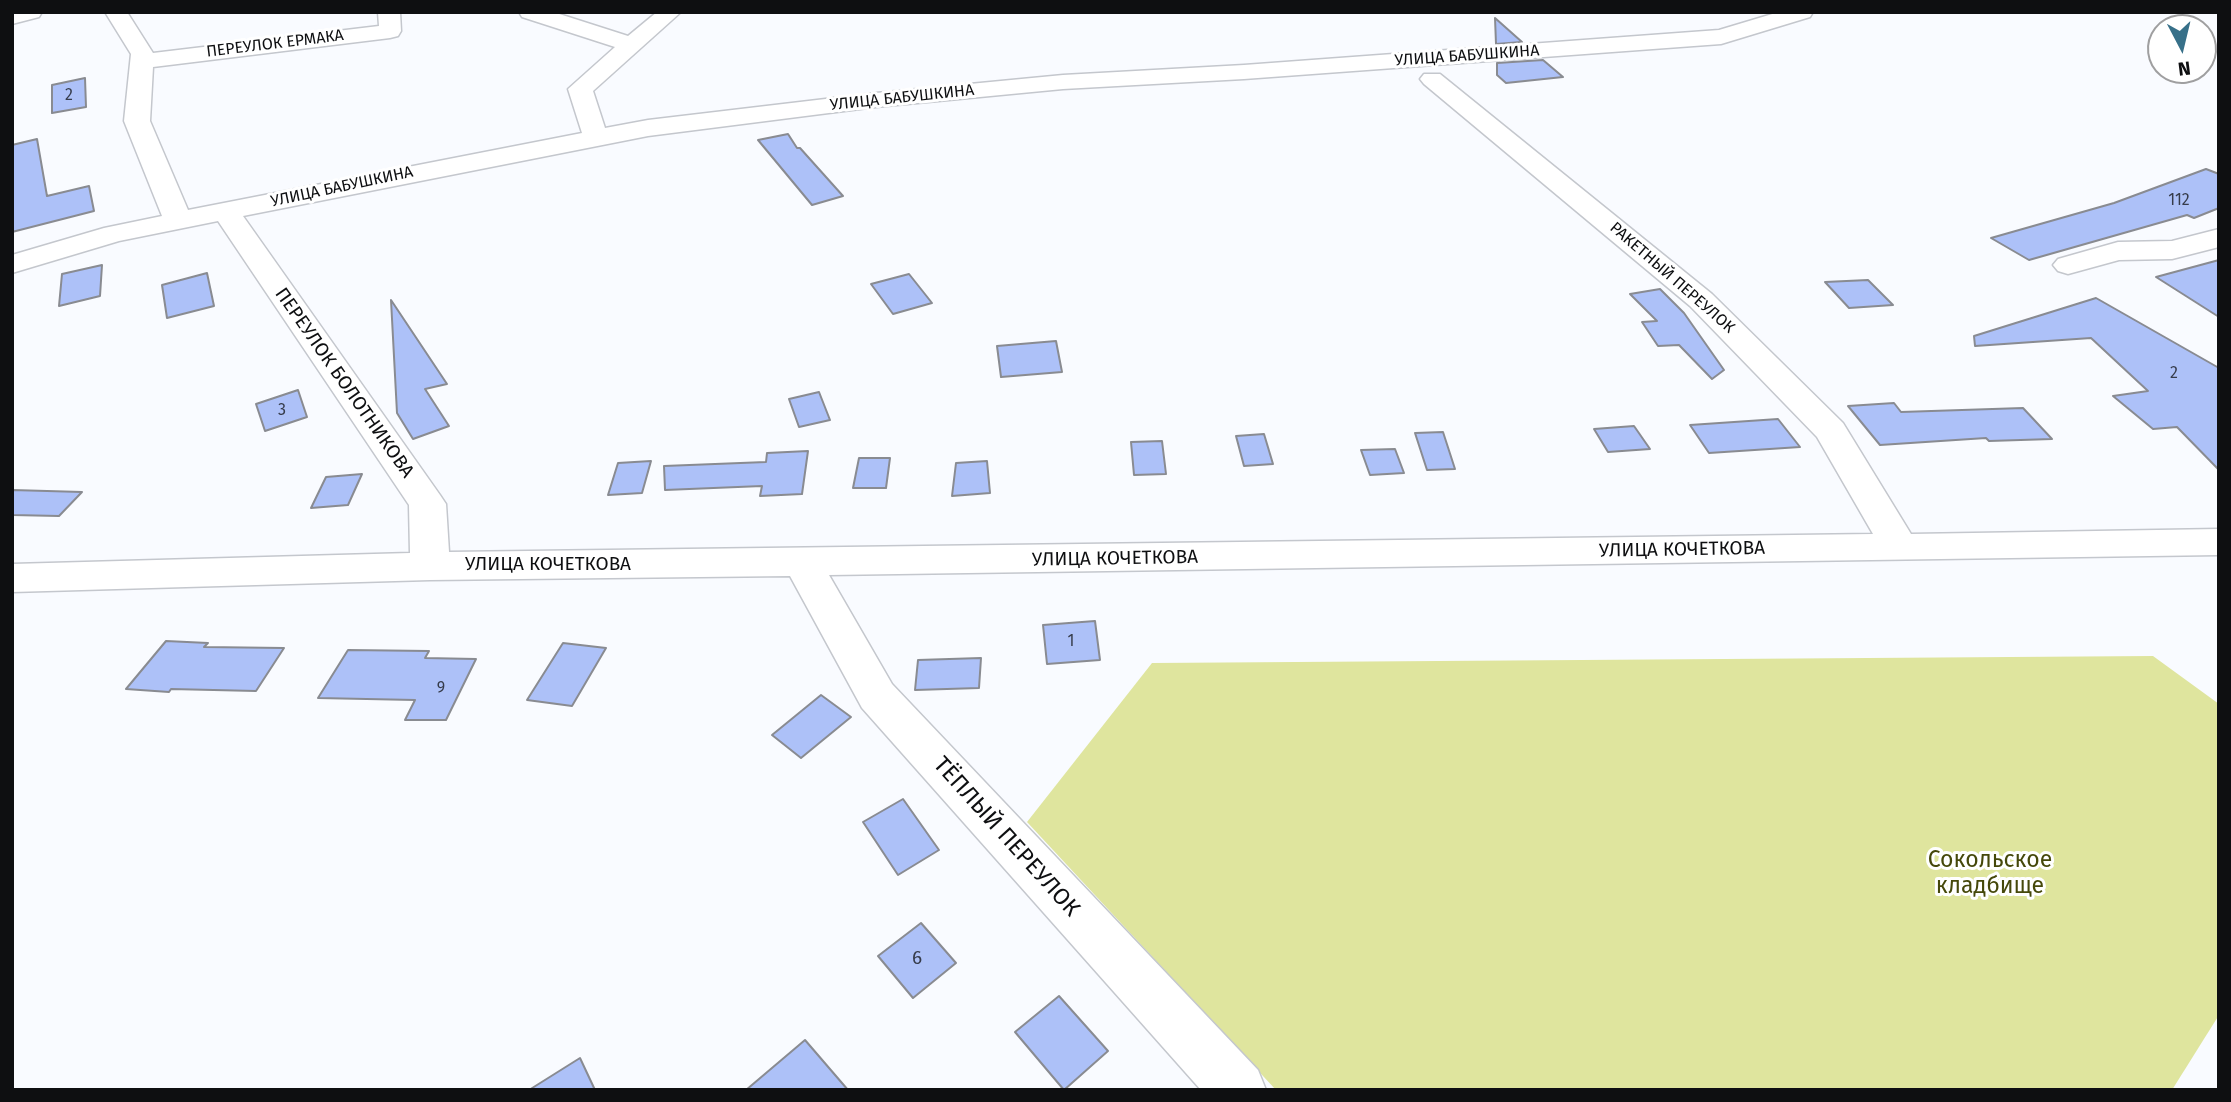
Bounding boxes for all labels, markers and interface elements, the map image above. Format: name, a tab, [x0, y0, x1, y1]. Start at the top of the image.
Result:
north arrow	[2147, 14, 2217, 84]
street label: ПЕРЕУЛОК ЕРМАКА	[205, 26, 345, 62]
street label: УЛИЦА БАБУШКИНА	[1394, 41, 1540, 71]
text: N	[2177, 56, 2192, 81]
street label: УЛИЦА БАБУШКИНА	[829, 81, 975, 115]
house number: 2	[65, 86, 73, 106]
street label: УЛИЦА БАБУШКИНА	[269, 163, 415, 211]
house number: 112	[2168, 191, 2190, 211]
street label: РАКЕТНЫЙ ПЕРЕУЛОК	[1606, 218, 1738, 338]
street label: ПЕРЕУЛОК БОЛОТНИКОВА	[270, 284, 418, 482]
house number: 2	[2170, 364, 2178, 384]
house number: 3	[278, 401, 286, 421]
street label: УЛИЦА КОЧЕТКОВА	[1599, 537, 1765, 563]
street label: УЛИЦА КОЧЕТКОВА	[1032, 546, 1198, 572]
street label: УЛИЦА КОЧЕТКОВА	[465, 554, 631, 576]
house number: 1	[1068, 632, 1074, 652]
house number: 9	[437, 679, 445, 699]
street label: ТЁПЛЫЙ ПЕРЕУЛОК	[927, 751, 1085, 923]
park label: Сокольское кладбище	[1928, 847, 2052, 901]
house number: 6	[912, 948, 922, 970]

